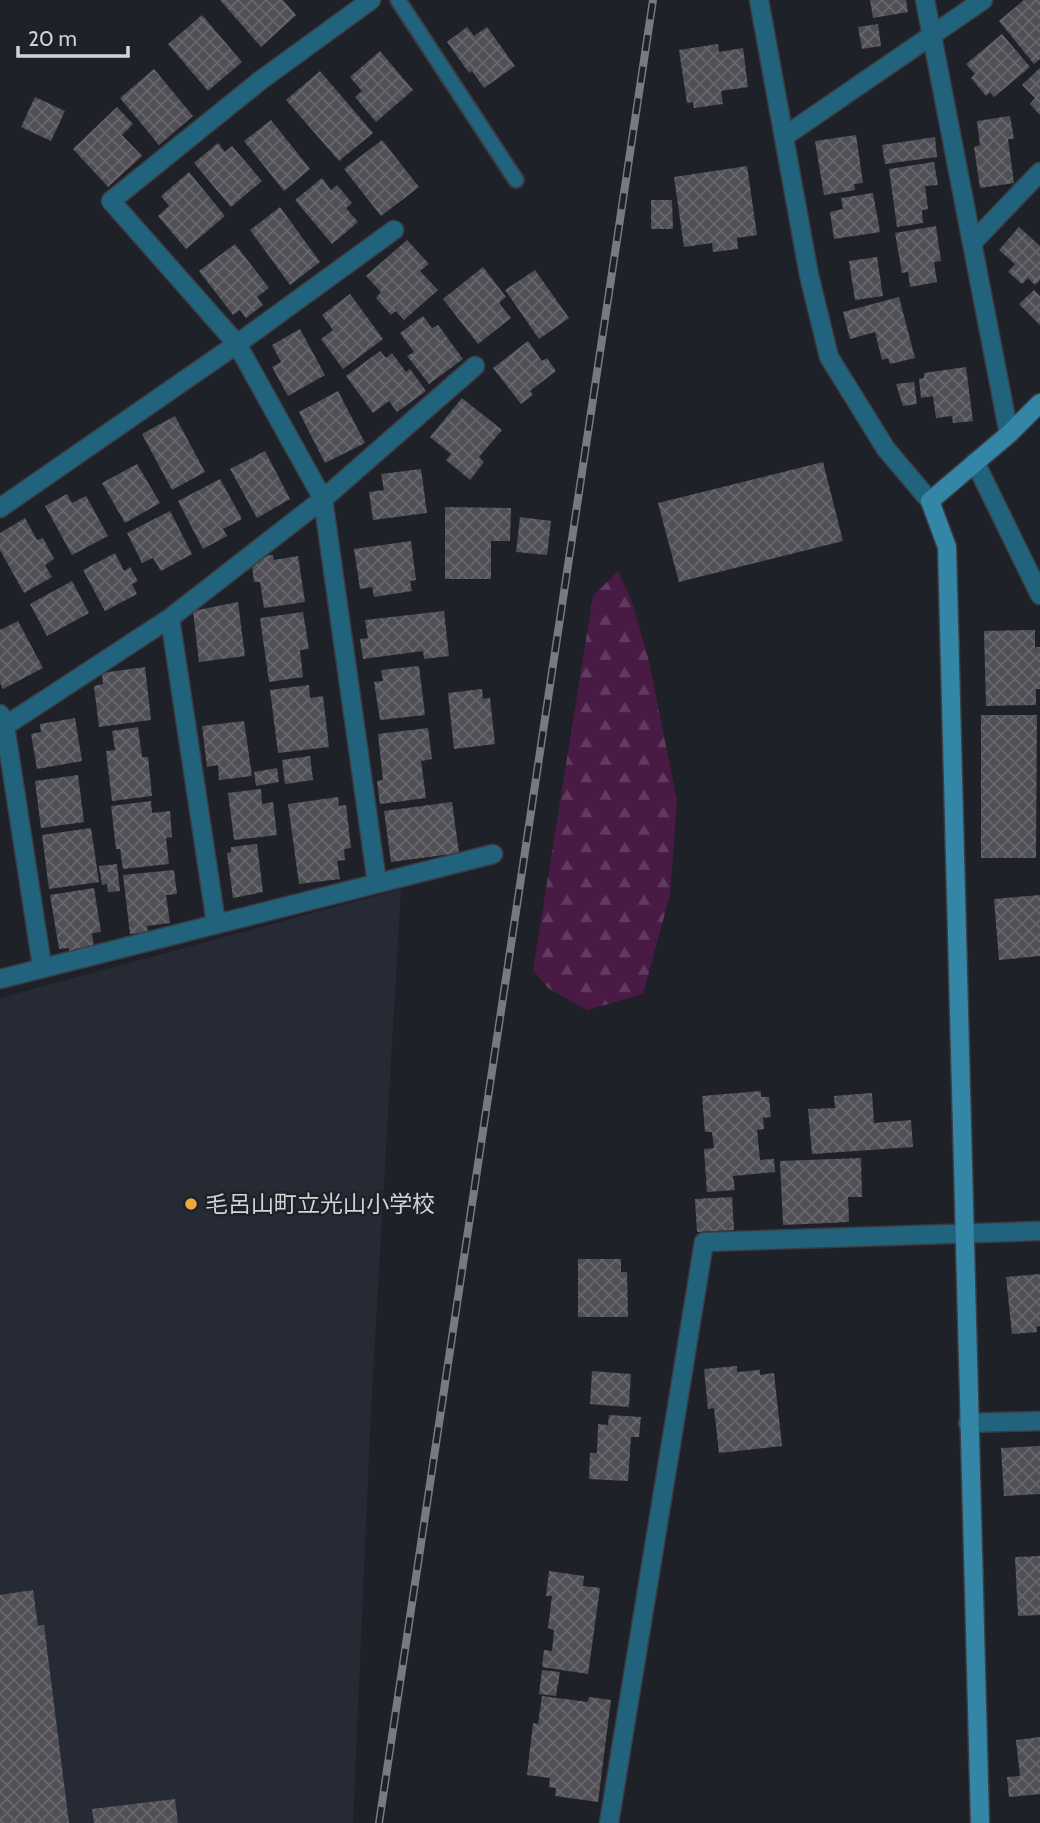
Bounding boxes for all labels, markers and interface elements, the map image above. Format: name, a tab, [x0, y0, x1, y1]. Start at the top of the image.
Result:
scale bar	[18, 14, 128, 58]
text: 20 m	[28, 26, 77, 51]
place label: 毛呂山町立光山小学校	[205, 1190, 435, 1218]
marker: 毛呂山町立光山小学校	[183, 1196, 199, 1212]

